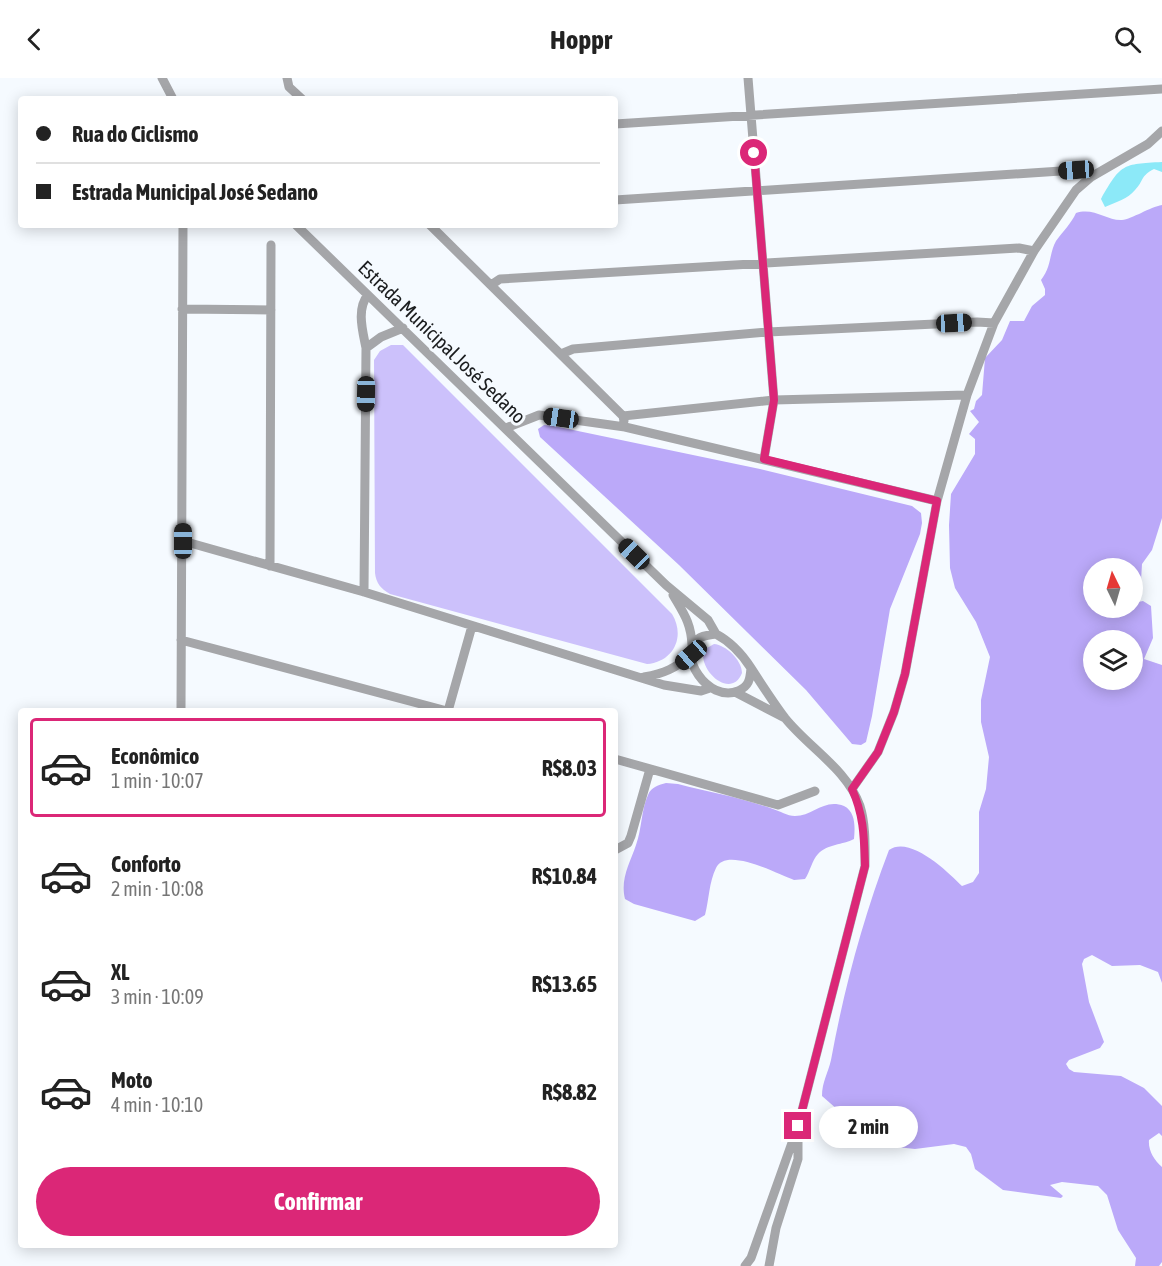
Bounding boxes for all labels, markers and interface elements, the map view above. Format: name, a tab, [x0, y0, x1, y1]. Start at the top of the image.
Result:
icon: back	[18, 23, 51, 56]
icon: search	[1111, 23, 1144, 56]
text: Hoppr	[550, 24, 612, 55]
text: Rua do Ciclismo	[72, 121, 199, 147]
route start	[740, 139, 767, 166]
car	[1057, 160, 1095, 180]
text: Estrada Municipal José Sedano	[72, 179, 318, 205]
street label: Estrada Municipal José Sedano	[354, 256, 531, 428]
car	[936, 313, 972, 333]
car	[357, 376, 375, 412]
car	[542, 407, 580, 429]
car	[174, 523, 192, 559]
car	[615, 535, 653, 573]
north arrow	[1083, 558, 1143, 618]
map controls	[1083, 558, 1143, 690]
button: layers	[1083, 630, 1143, 690]
car	[672, 636, 710, 674]
icon: car	[39, 741, 93, 795]
text: Econômico	[111, 743, 199, 769]
text: R$8.03	[542, 755, 597, 781]
text: 1 min · 10:07	[111, 769, 204, 792]
icon: car	[39, 849, 93, 903]
text: Conforto	[111, 851, 181, 877]
text: R$10.84	[531, 863, 597, 889]
text: 2 min · 10:08	[111, 877, 204, 900]
icon: car	[39, 957, 93, 1011]
text: XL	[111, 959, 129, 985]
text: R$13.65	[531, 971, 597, 997]
text: 3 min · 10:09	[111, 985, 204, 1008]
icon: car	[39, 1065, 93, 1119]
text: Moto	[111, 1067, 153, 1093]
text: R$8.82	[542, 1079, 597, 1105]
text: 4 min · 10:10	[111, 1093, 203, 1116]
callout: 2 min	[819, 1105, 918, 1147]
route end	[784, 1112, 811, 1139]
text: 2 min	[848, 1115, 889, 1138]
button: Confirmar	[36, 1167, 600, 1236]

